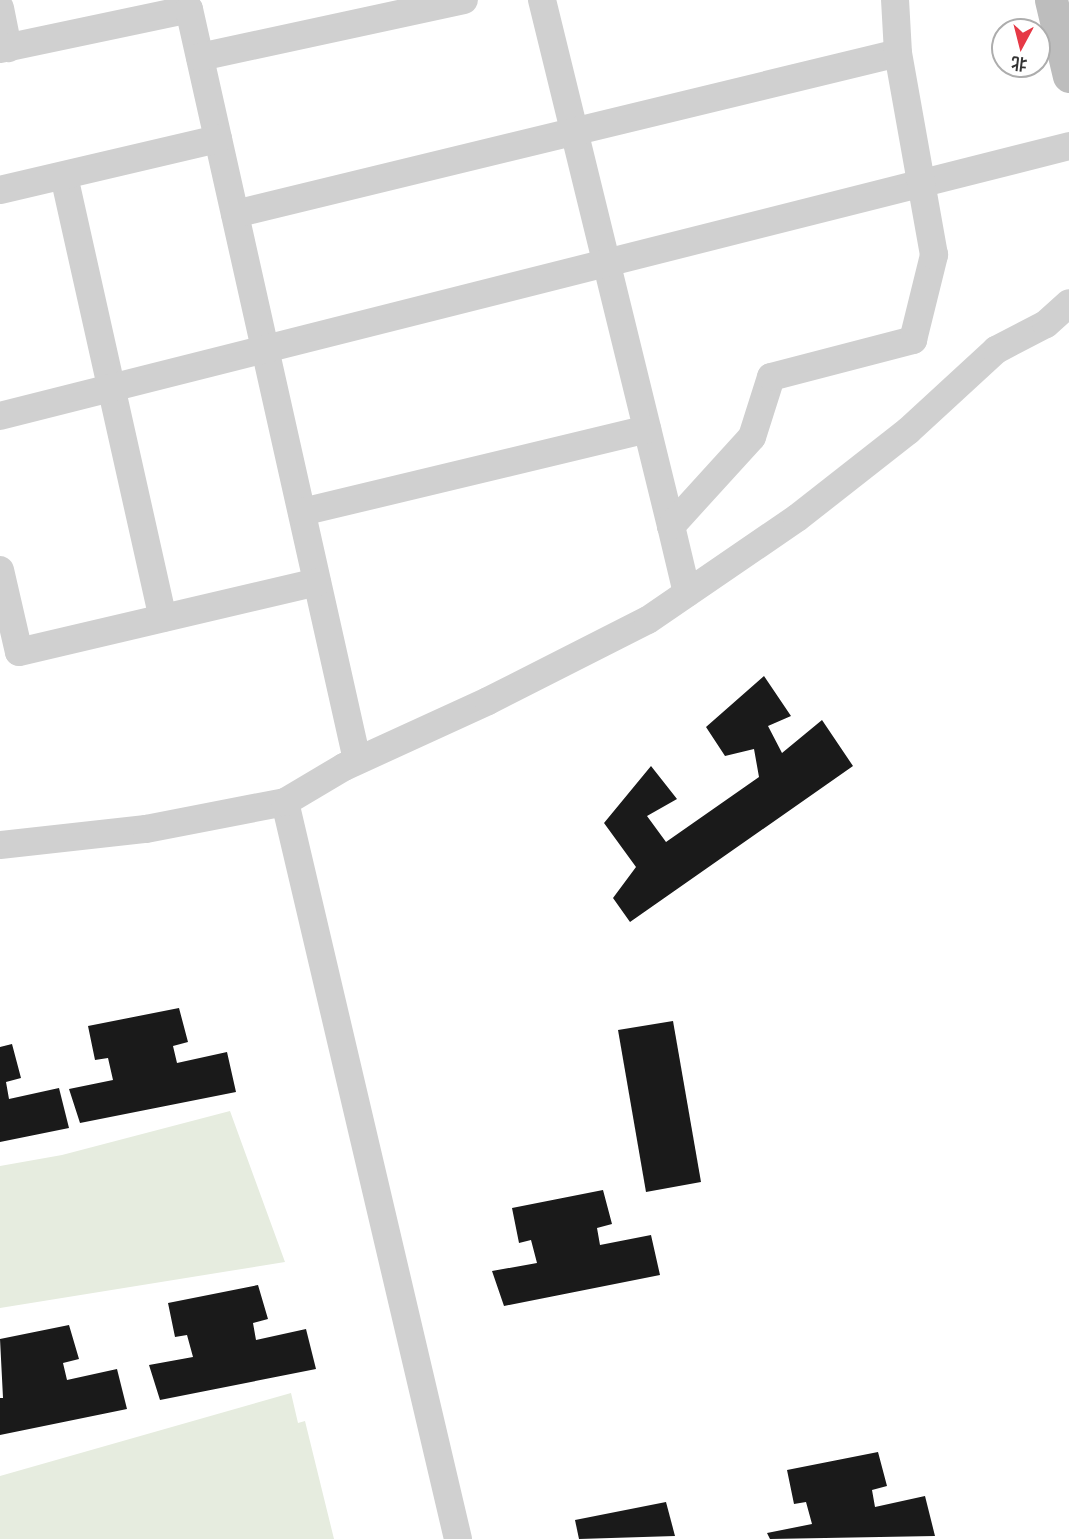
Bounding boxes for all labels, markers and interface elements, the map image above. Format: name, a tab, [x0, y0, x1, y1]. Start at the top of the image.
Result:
north arrow	[991, 18, 1051, 78]
text: 北	[1010, 53, 1028, 75]

